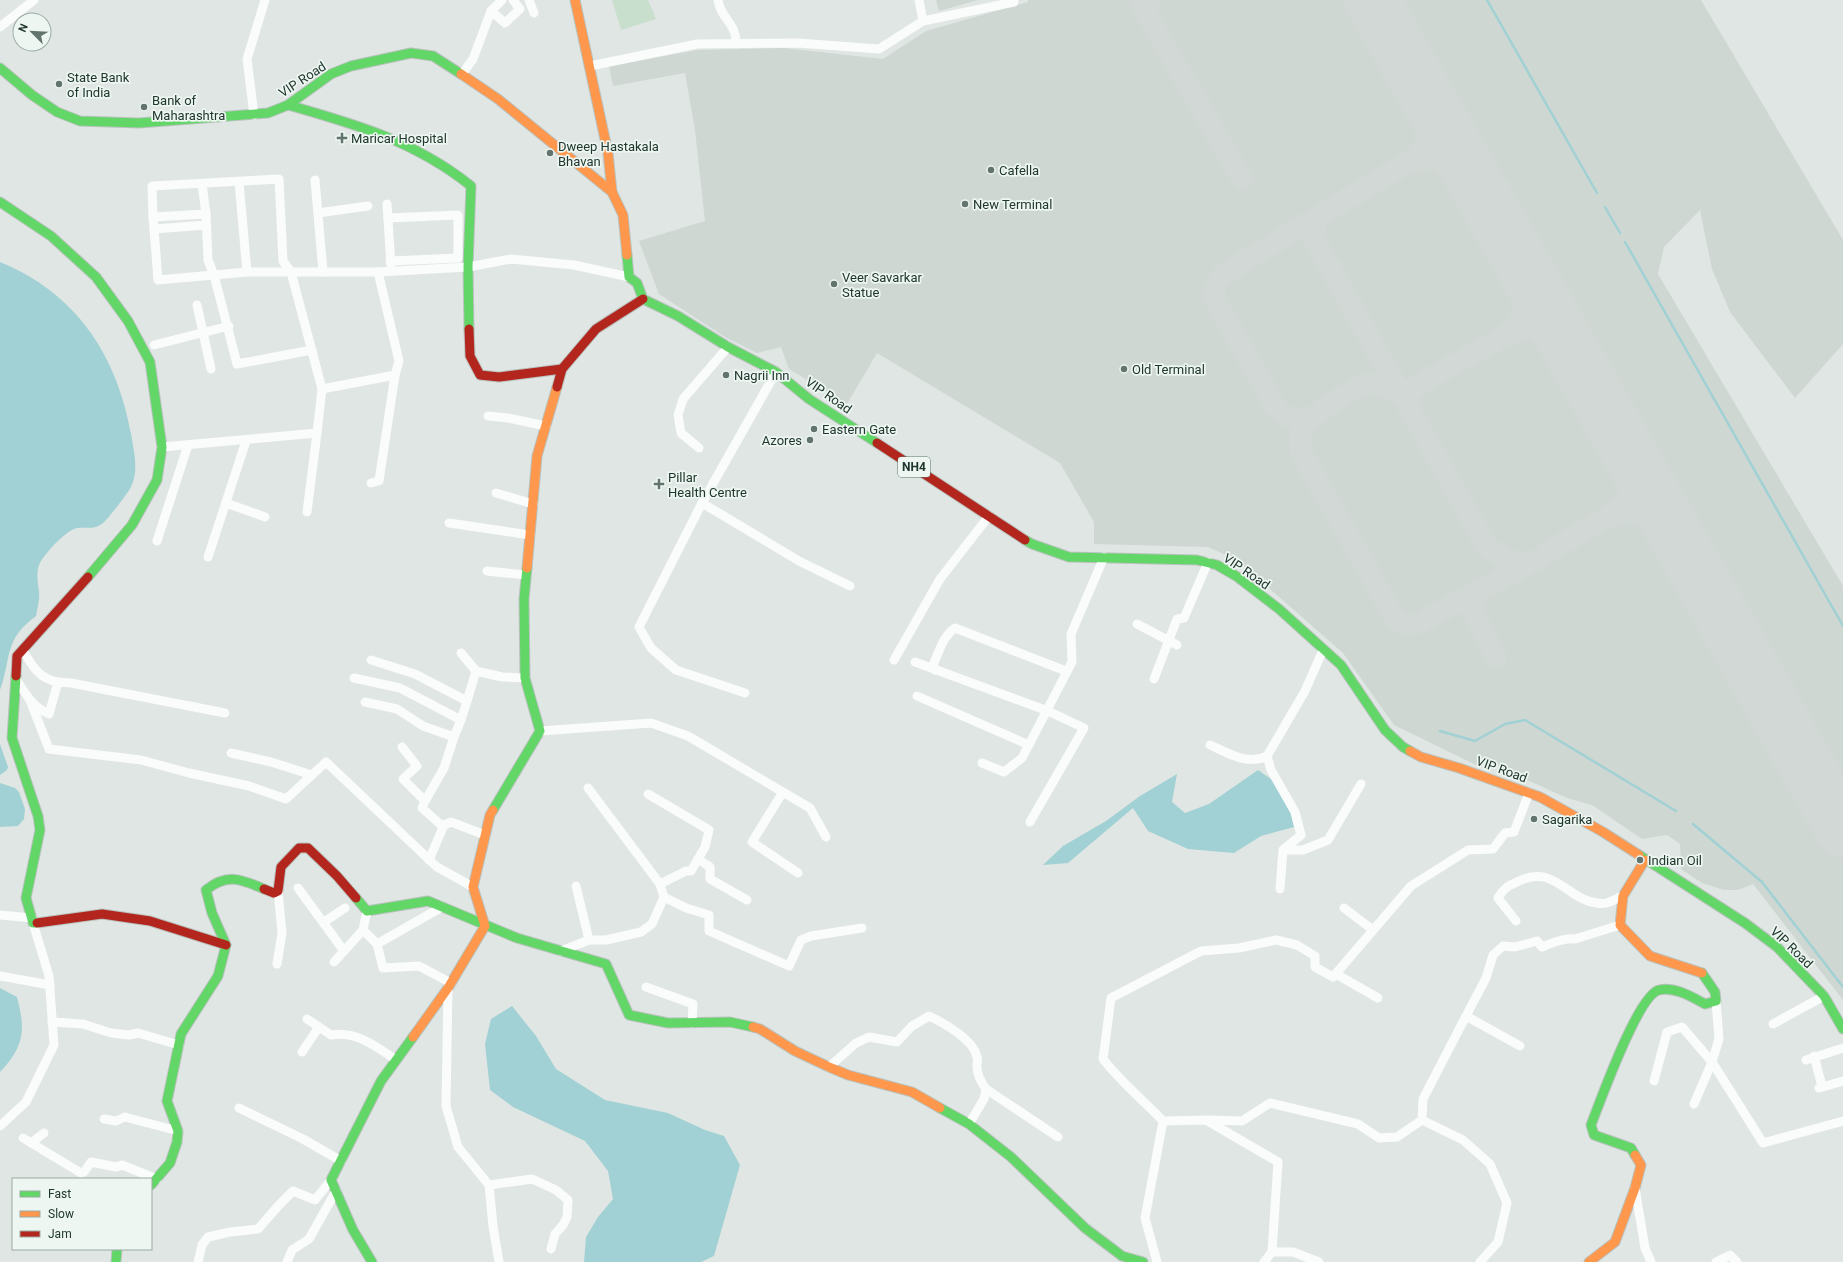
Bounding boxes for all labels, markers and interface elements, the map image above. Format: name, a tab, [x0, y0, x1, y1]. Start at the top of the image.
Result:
north arrow	[12, 12, 52, 52]
text: N	[16, 22, 31, 34]
street label: VIP Road	[276, 59, 329, 100]
place label: State Bank of India	[67, 70, 130, 100]
marker: State Bank of India	[54, 79, 64, 89]
place label: Bank of Maharashtra	[152, 93, 225, 123]
marker: Bank of Maharashtra	[139, 102, 149, 112]
place label: Maricar Hospital	[351, 131, 447, 146]
marker: Maricar Hospital	[336, 132, 348, 144]
place label: Dweep Hastakala Bhavan	[558, 139, 659, 169]
marker: Dweep Hastakala Bhavan	[545, 148, 555, 158]
place label: Cafella	[999, 163, 1039, 178]
marker: Cafella	[986, 165, 996, 175]
place label: New Terminal	[973, 197, 1052, 212]
marker: New Terminal	[960, 199, 970, 209]
place label: Veer Savarkar Statue	[842, 270, 922, 300]
marker: Veer Savarkar Statue	[829, 279, 839, 289]
place label: Old Terminal	[1132, 362, 1205, 377]
marker: Old Terminal	[1119, 364, 1129, 374]
place label: Nagrii Inn	[734, 368, 790, 383]
marker: Nagrii Inn	[721, 370, 731, 380]
street label: VIP Road	[803, 374, 855, 417]
place label: Eastern Gate	[822, 422, 896, 437]
marker: Eastern Gate	[809, 424, 819, 434]
place label: Azores	[762, 433, 802, 448]
marker: Azores	[805, 435, 815, 445]
road number: NH4	[898, 457, 930, 477]
place label: Pillar Health Centre	[668, 470, 747, 500]
marker: Pillar Health Centre	[653, 478, 665, 490]
street label: VIP Road	[1221, 550, 1273, 592]
street label: VIP Road	[1474, 753, 1529, 786]
place label: Sagarika	[1542, 812, 1592, 827]
marker: Sagarika	[1529, 814, 1539, 824]
place label: Indian Oil	[1648, 853, 1702, 868]
marker: Indian Oil	[1635, 855, 1645, 865]
street label: VIP Road	[1767, 924, 1816, 971]
legend	[12, 1178, 152, 1250]
text: Fast	[48, 1187, 71, 1201]
text: Slow	[48, 1207, 74, 1221]
text: Jam	[48, 1227, 72, 1241]

